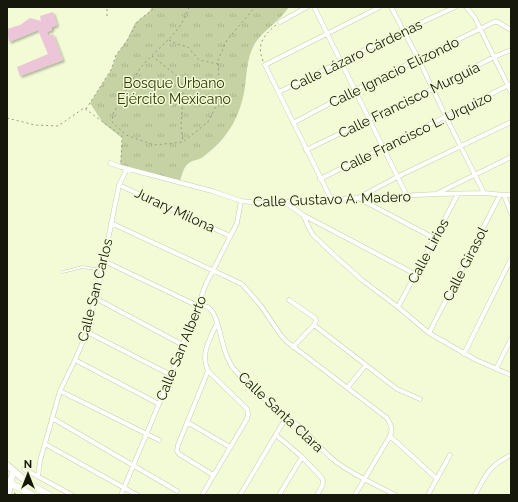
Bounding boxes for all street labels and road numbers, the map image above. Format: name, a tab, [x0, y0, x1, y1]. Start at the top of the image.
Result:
street label: Calle Lázaro Cárdenas	[287, 16, 425, 94]
street label: Calle Ignacio Elizondo	[326, 34, 462, 110]
street label: Calle Francisco Murguía	[336, 59, 482, 141]
street label: Calle Francisco L. Urquizo	[338, 88, 494, 176]
street label: Jurary Milona	[132, 184, 218, 236]
street label: Calle Gustavo A. Madero	[253, 188, 411, 210]
street label: Calle Lirios	[404, 216, 452, 286]
street label: Calle Girasol	[439, 224, 491, 304]
street label: Calle San Carlos	[74, 237, 116, 343]
street label: Calle San Alberto	[153, 293, 209, 403]
street label: Calle Santa Clara	[235, 369, 327, 455]

